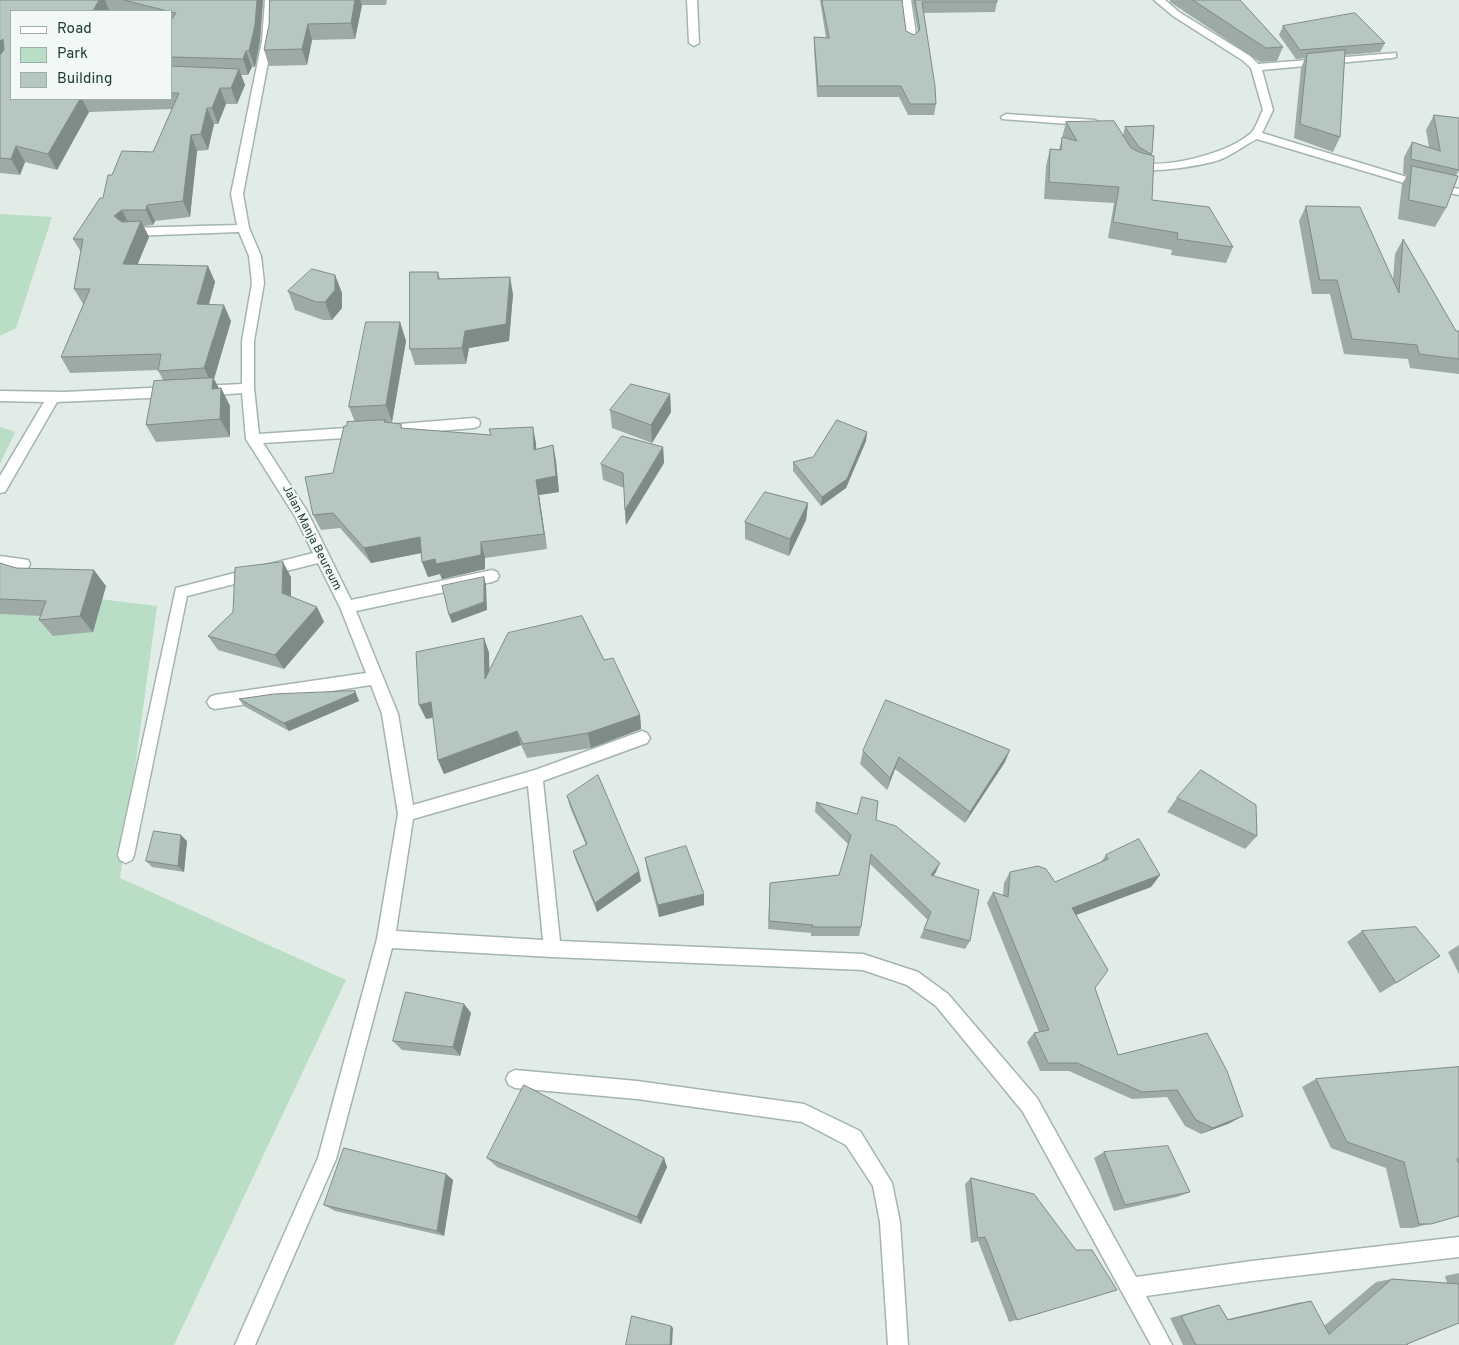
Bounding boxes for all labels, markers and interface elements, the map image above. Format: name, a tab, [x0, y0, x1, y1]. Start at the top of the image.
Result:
legend	[10, 10, 172, 100]
text: Road	[57, 20, 92, 39]
text: Park	[57, 45, 88, 64]
text: Building	[57, 70, 112, 89]
street label: Jalan Manja Beureum	[278, 483, 344, 593]

